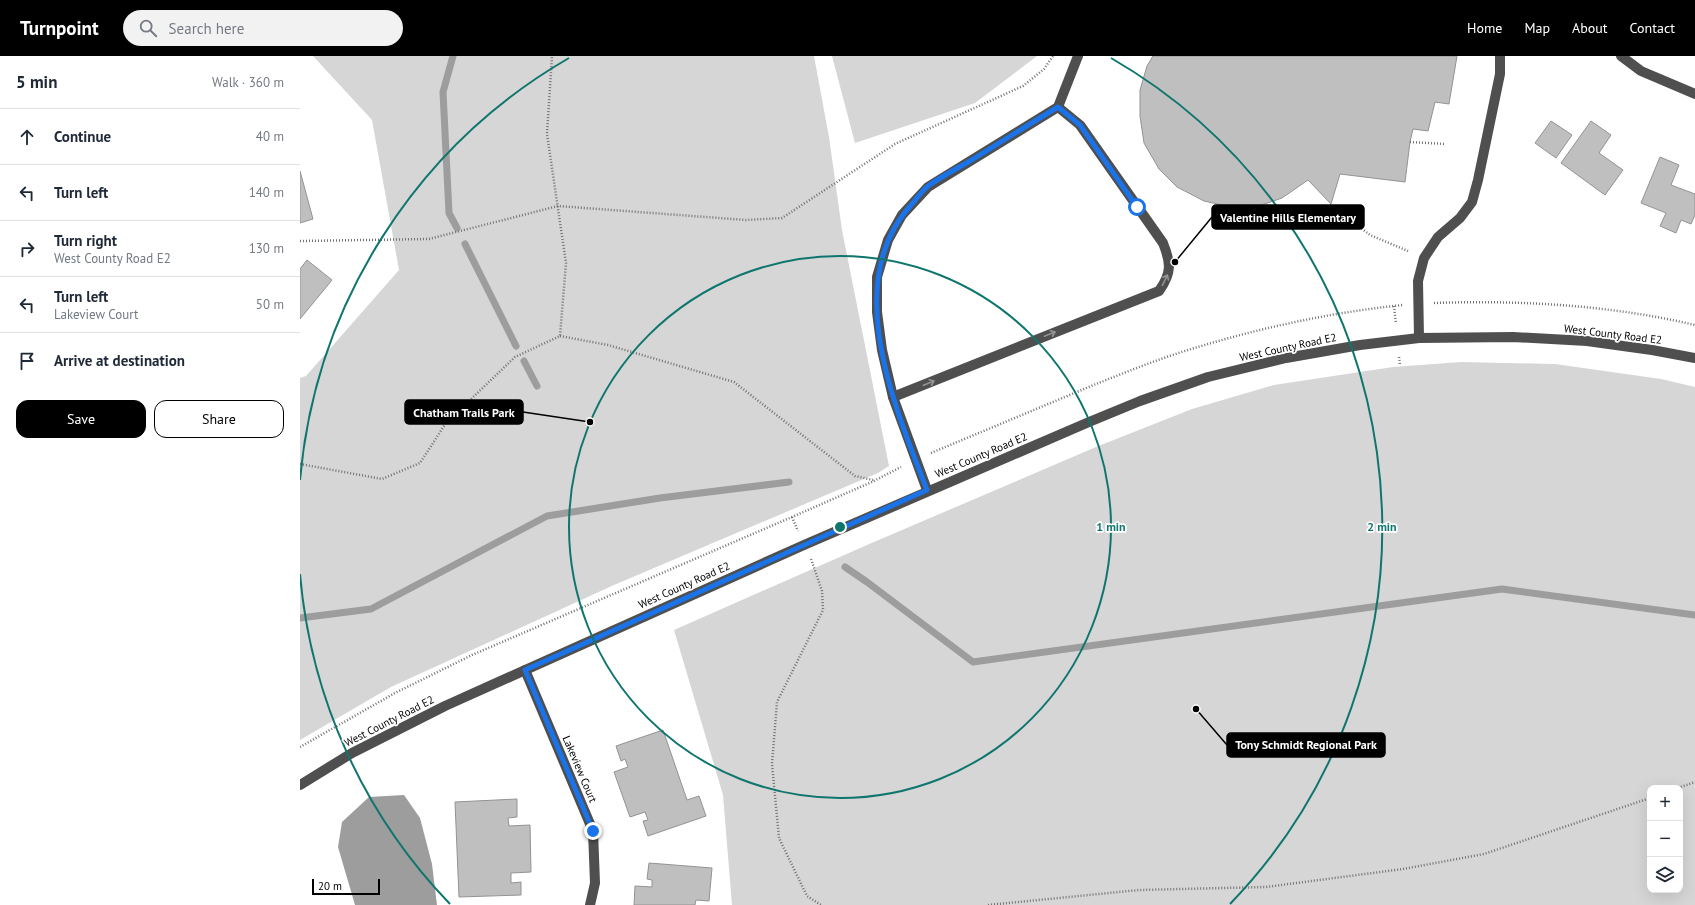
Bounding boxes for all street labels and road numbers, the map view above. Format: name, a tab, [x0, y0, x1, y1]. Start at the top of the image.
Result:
street label: West County Road E2	[1563, 321, 1663, 347]
street label: West County Road E2	[1238, 330, 1338, 364]
street label: West County Road E2	[933, 429, 1029, 481]
street label: West County Road E2	[636, 559, 732, 611]
street label: West County Road E2	[342, 692, 436, 750]
street label: Lakeview Court	[560, 733, 600, 805]

